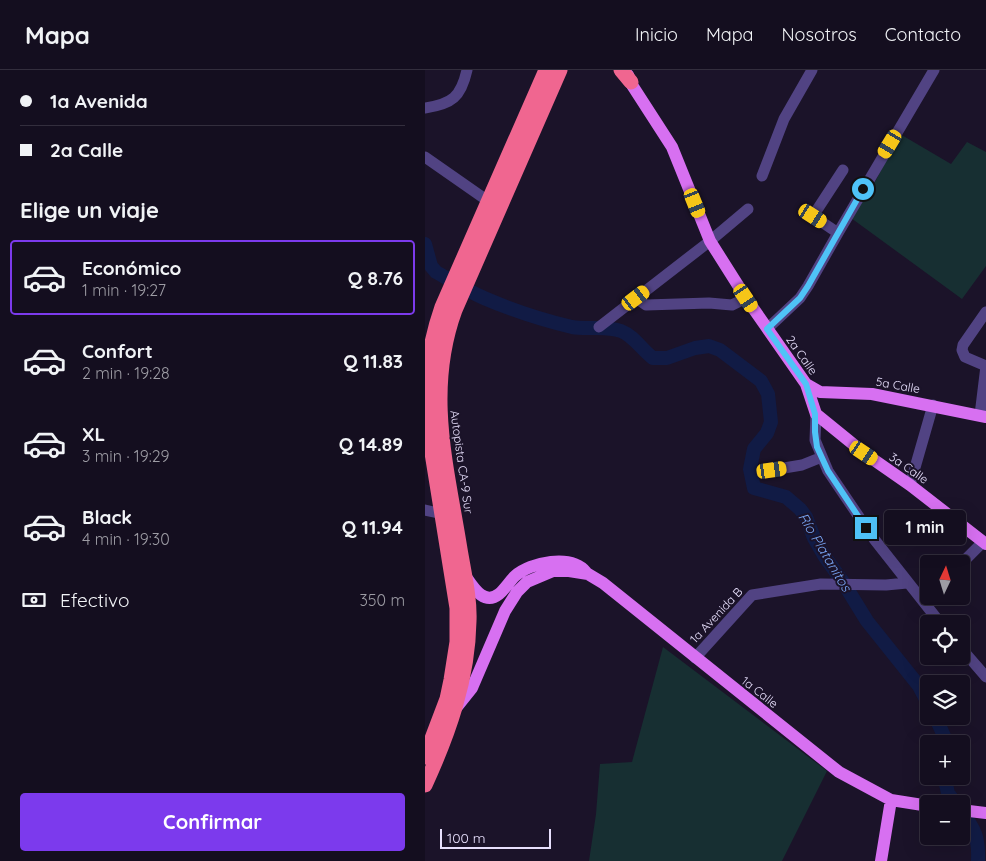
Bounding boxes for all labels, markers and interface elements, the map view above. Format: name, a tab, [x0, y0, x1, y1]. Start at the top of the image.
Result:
text: Mapa	[25, 20, 90, 50]
text: Inicio	[635, 23, 678, 46]
text: Mapa	[706, 23, 754, 46]
text: Nosotros	[782, 23, 857, 46]
text: Contacto	[885, 23, 961, 46]
text: 1a Avenida	[50, 89, 148, 113]
car	[875, 127, 904, 161]
text: 2a Calle	[50, 138, 123, 162]
route start	[852, 178, 874, 200]
car	[682, 186, 707, 220]
text: Elige un viaje	[20, 196, 159, 224]
car	[796, 202, 829, 230]
icon: car	[22, 255, 67, 300]
text: Económico	[82, 256, 181, 280]
text: Q 8.76	[348, 266, 403, 290]
text: 1 min · 19:27	[82, 280, 166, 300]
car	[731, 281, 760, 315]
car	[619, 283, 652, 313]
street label: 2a Calle	[783, 332, 821, 378]
icon: car	[22, 338, 67, 383]
text: Confort	[82, 339, 153, 363]
text: Q 11.83	[343, 349, 403, 373]
text: 2 min · 19:28	[82, 363, 170, 383]
street label: 5a Calle	[875, 374, 921, 396]
street label: Autopista CA-9 Sur	[447, 409, 477, 515]
icon: car	[22, 421, 67, 466]
text: XL	[82, 422, 105, 446]
text: Q 14.89	[339, 432, 403, 456]
car	[847, 438, 880, 468]
text: 3 min · 19:29	[82, 446, 170, 466]
street label: 3a Calle	[887, 449, 932, 487]
car	[756, 460, 787, 480]
icon: car	[22, 504, 67, 549]
text: Black	[82, 505, 132, 529]
water label: Río Platanitos	[794, 509, 856, 596]
callout: 1 min	[883, 510, 966, 546]
text: Q 11.94	[342, 515, 403, 539]
route end	[855, 517, 877, 539]
text: 1 min	[906, 517, 944, 537]
text: 4 min · 19:30	[82, 529, 170, 549]
north arrow	[920, 555, 970, 605]
map controls	[920, 555, 970, 845]
street label: 1a Avenida B	[686, 584, 746, 646]
icon: cash	[20, 586, 48, 614]
text: Efectivo	[60, 588, 129, 612]
text: 350 m	[359, 590, 405, 610]
button: locate	[920, 615, 970, 665]
street label: 1a Calle	[739, 673, 781, 711]
button: layers	[920, 675, 970, 725]
button: +	[920, 735, 970, 785]
button: Confirmar	[20, 793, 405, 851]
button: −	[920, 795, 970, 845]
scale bar	[440, 826, 551, 849]
text: 100 m	[447, 829, 485, 847]

